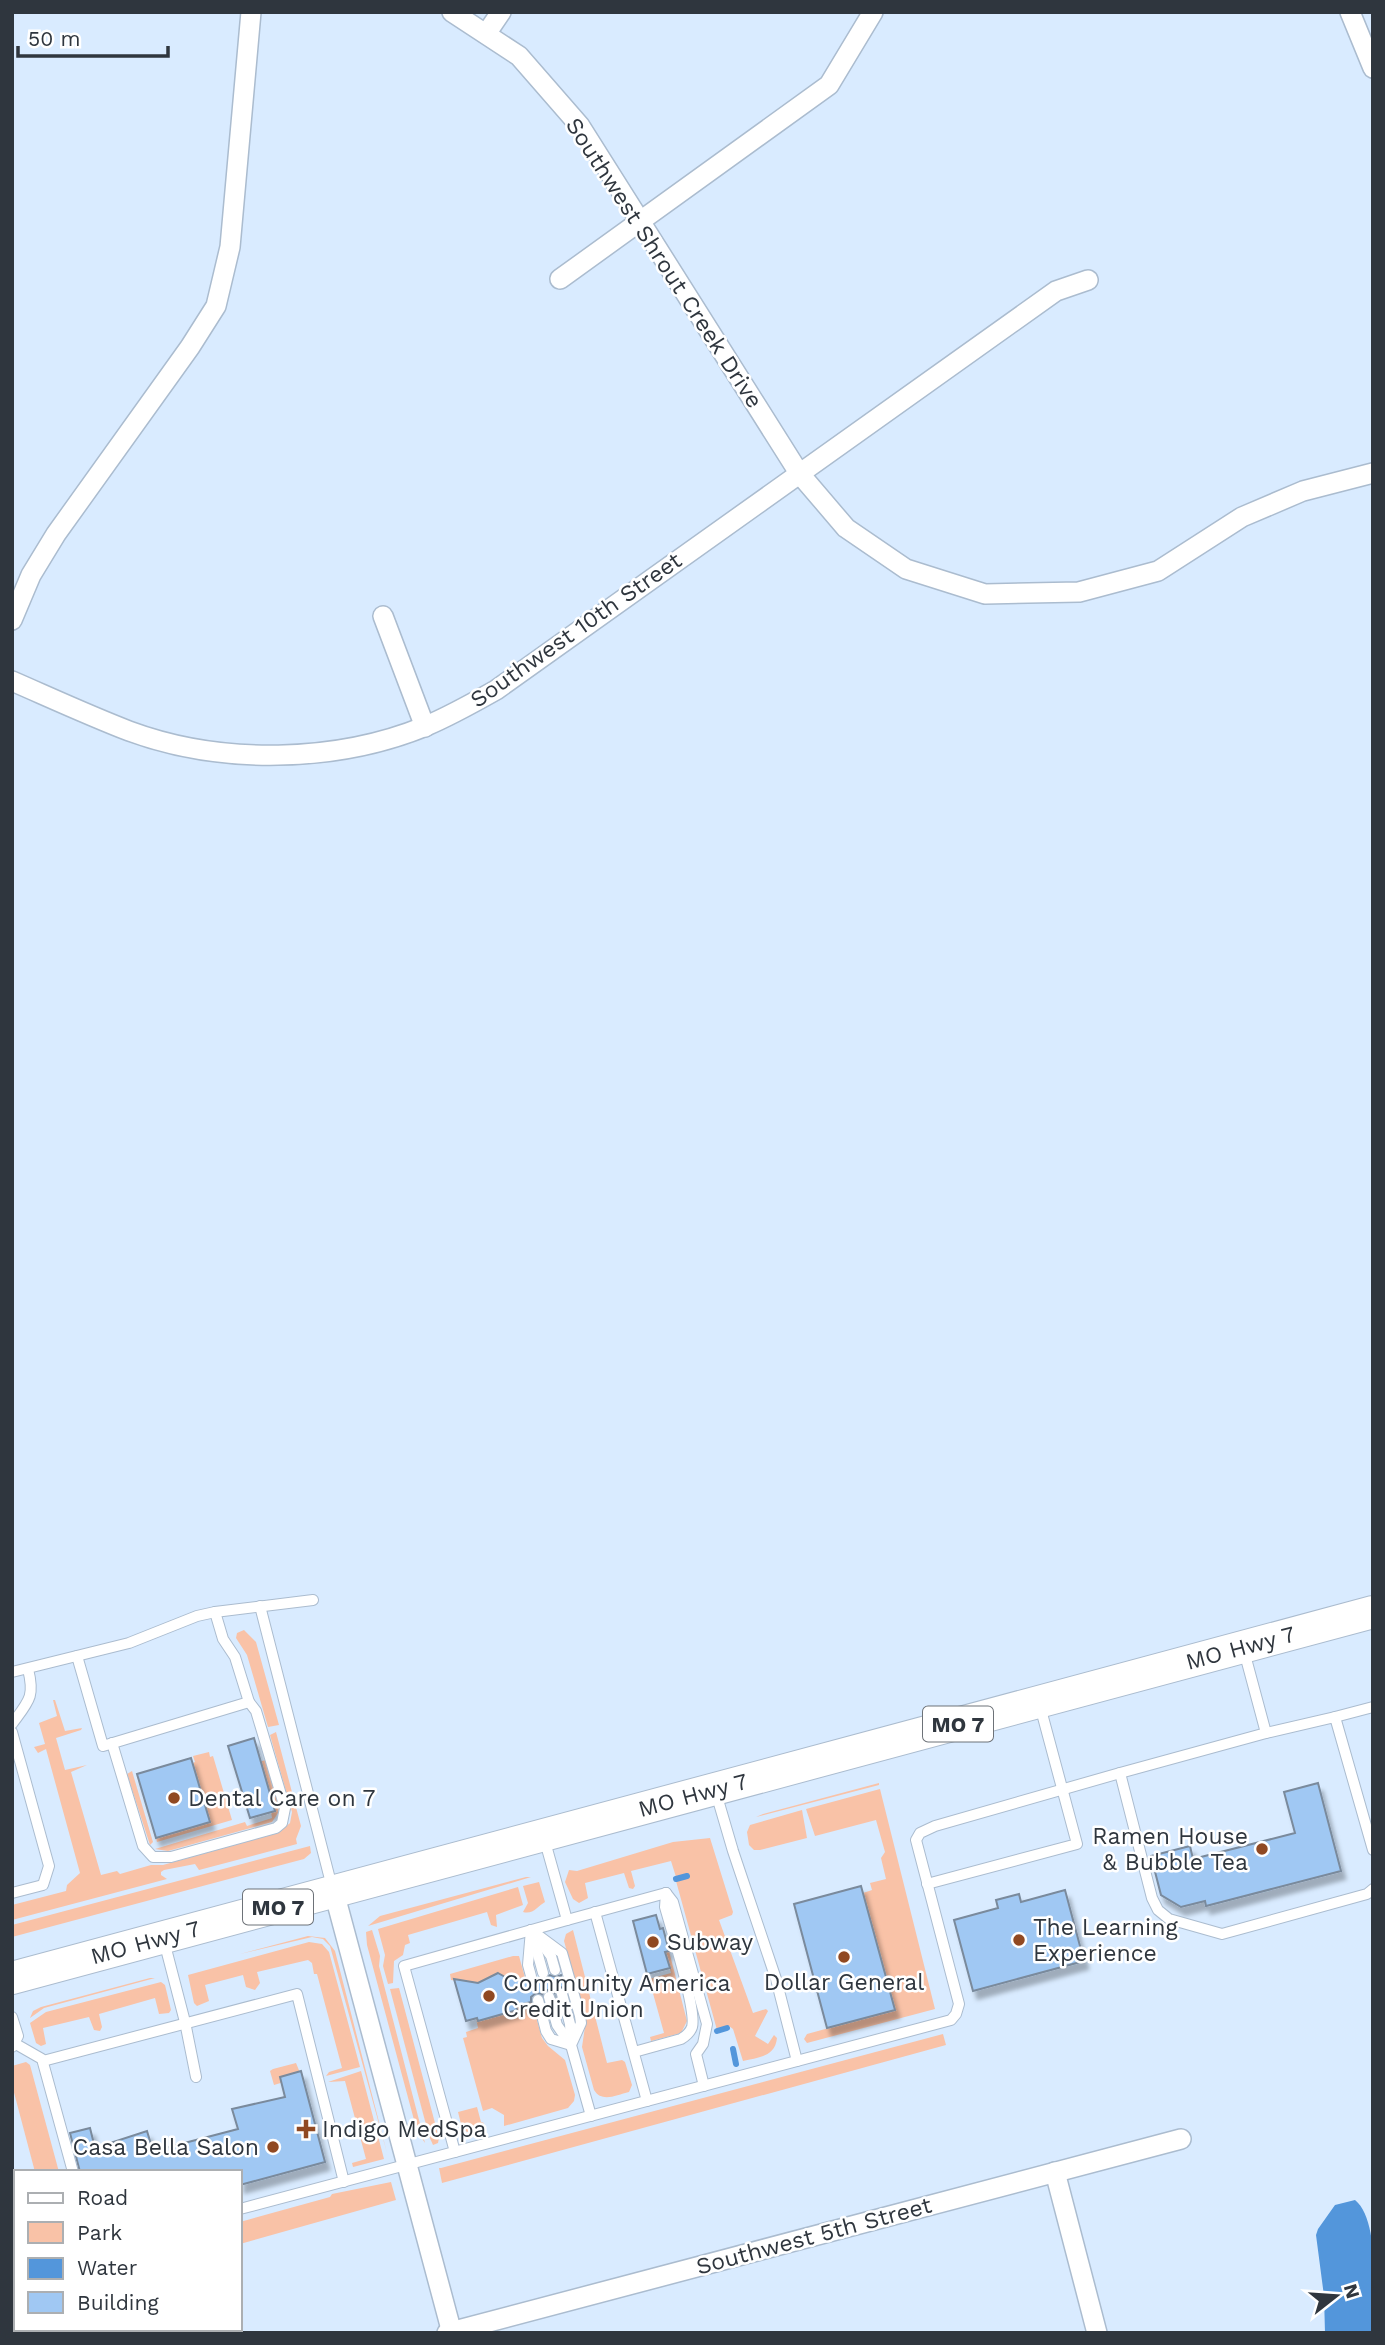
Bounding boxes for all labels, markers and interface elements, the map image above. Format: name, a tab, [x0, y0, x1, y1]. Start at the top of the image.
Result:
scale bar	[18, 14, 168, 58]
text: 50 m	[28, 26, 80, 51]
street label: Southwest Shrout Creek Drive	[560, 113, 768, 413]
street label: Southwest 10th Street	[465, 546, 687, 713]
street label: MO Hwy 7	[1183, 1620, 1298, 1675]
road number: MO 7	[923, 1706, 993, 1742]
street label: MO Hwy 7	[635, 1767, 750, 1822]
place label: Dental Care on 7	[188, 1785, 376, 1812]
marker: Dental Care on 7	[166, 1790, 182, 1806]
place label: Ramen House & Bubble Tea	[1092, 1823, 1248, 1876]
marker: Ramen House & Bubble Tea	[1254, 1841, 1270, 1857]
road number: MO 7	[243, 1890, 313, 1924]
place label: The Learning Experience	[1033, 1914, 1178, 1967]
street label: MO Hwy 7	[88, 1915, 203, 1970]
place label: Subway	[667, 1929, 753, 1956]
marker: The Learning Experience	[1011, 1932, 1027, 1948]
marker: Subway	[645, 1934, 661, 1950]
marker: Dollar General	[836, 1949, 852, 1965]
place label: Dollar General	[764, 1969, 924, 1996]
place label: Community America Credit Union	[503, 1970, 731, 2023]
marker: Community America Credit Union	[481, 1988, 497, 2004]
place label: Indigo MedSpa	[322, 2116, 487, 2143]
marker: Indigo MedSpa	[296, 2119, 316, 2139]
place label: Casa Bella Salon	[72, 2134, 259, 2161]
marker: Casa Bella Salon	[265, 2139, 281, 2155]
legend	[14, 2170, 242, 2331]
text: Road	[77, 2185, 128, 2210]
street label: Southwest 5th Street	[693, 2191, 935, 2280]
text: Park	[77, 2220, 122, 2245]
text: Water	[77, 2255, 138, 2280]
north arrow	[1301, 2261, 1371, 2331]
text: N	[1339, 2281, 1365, 2301]
text: Building	[77, 2290, 159, 2315]

